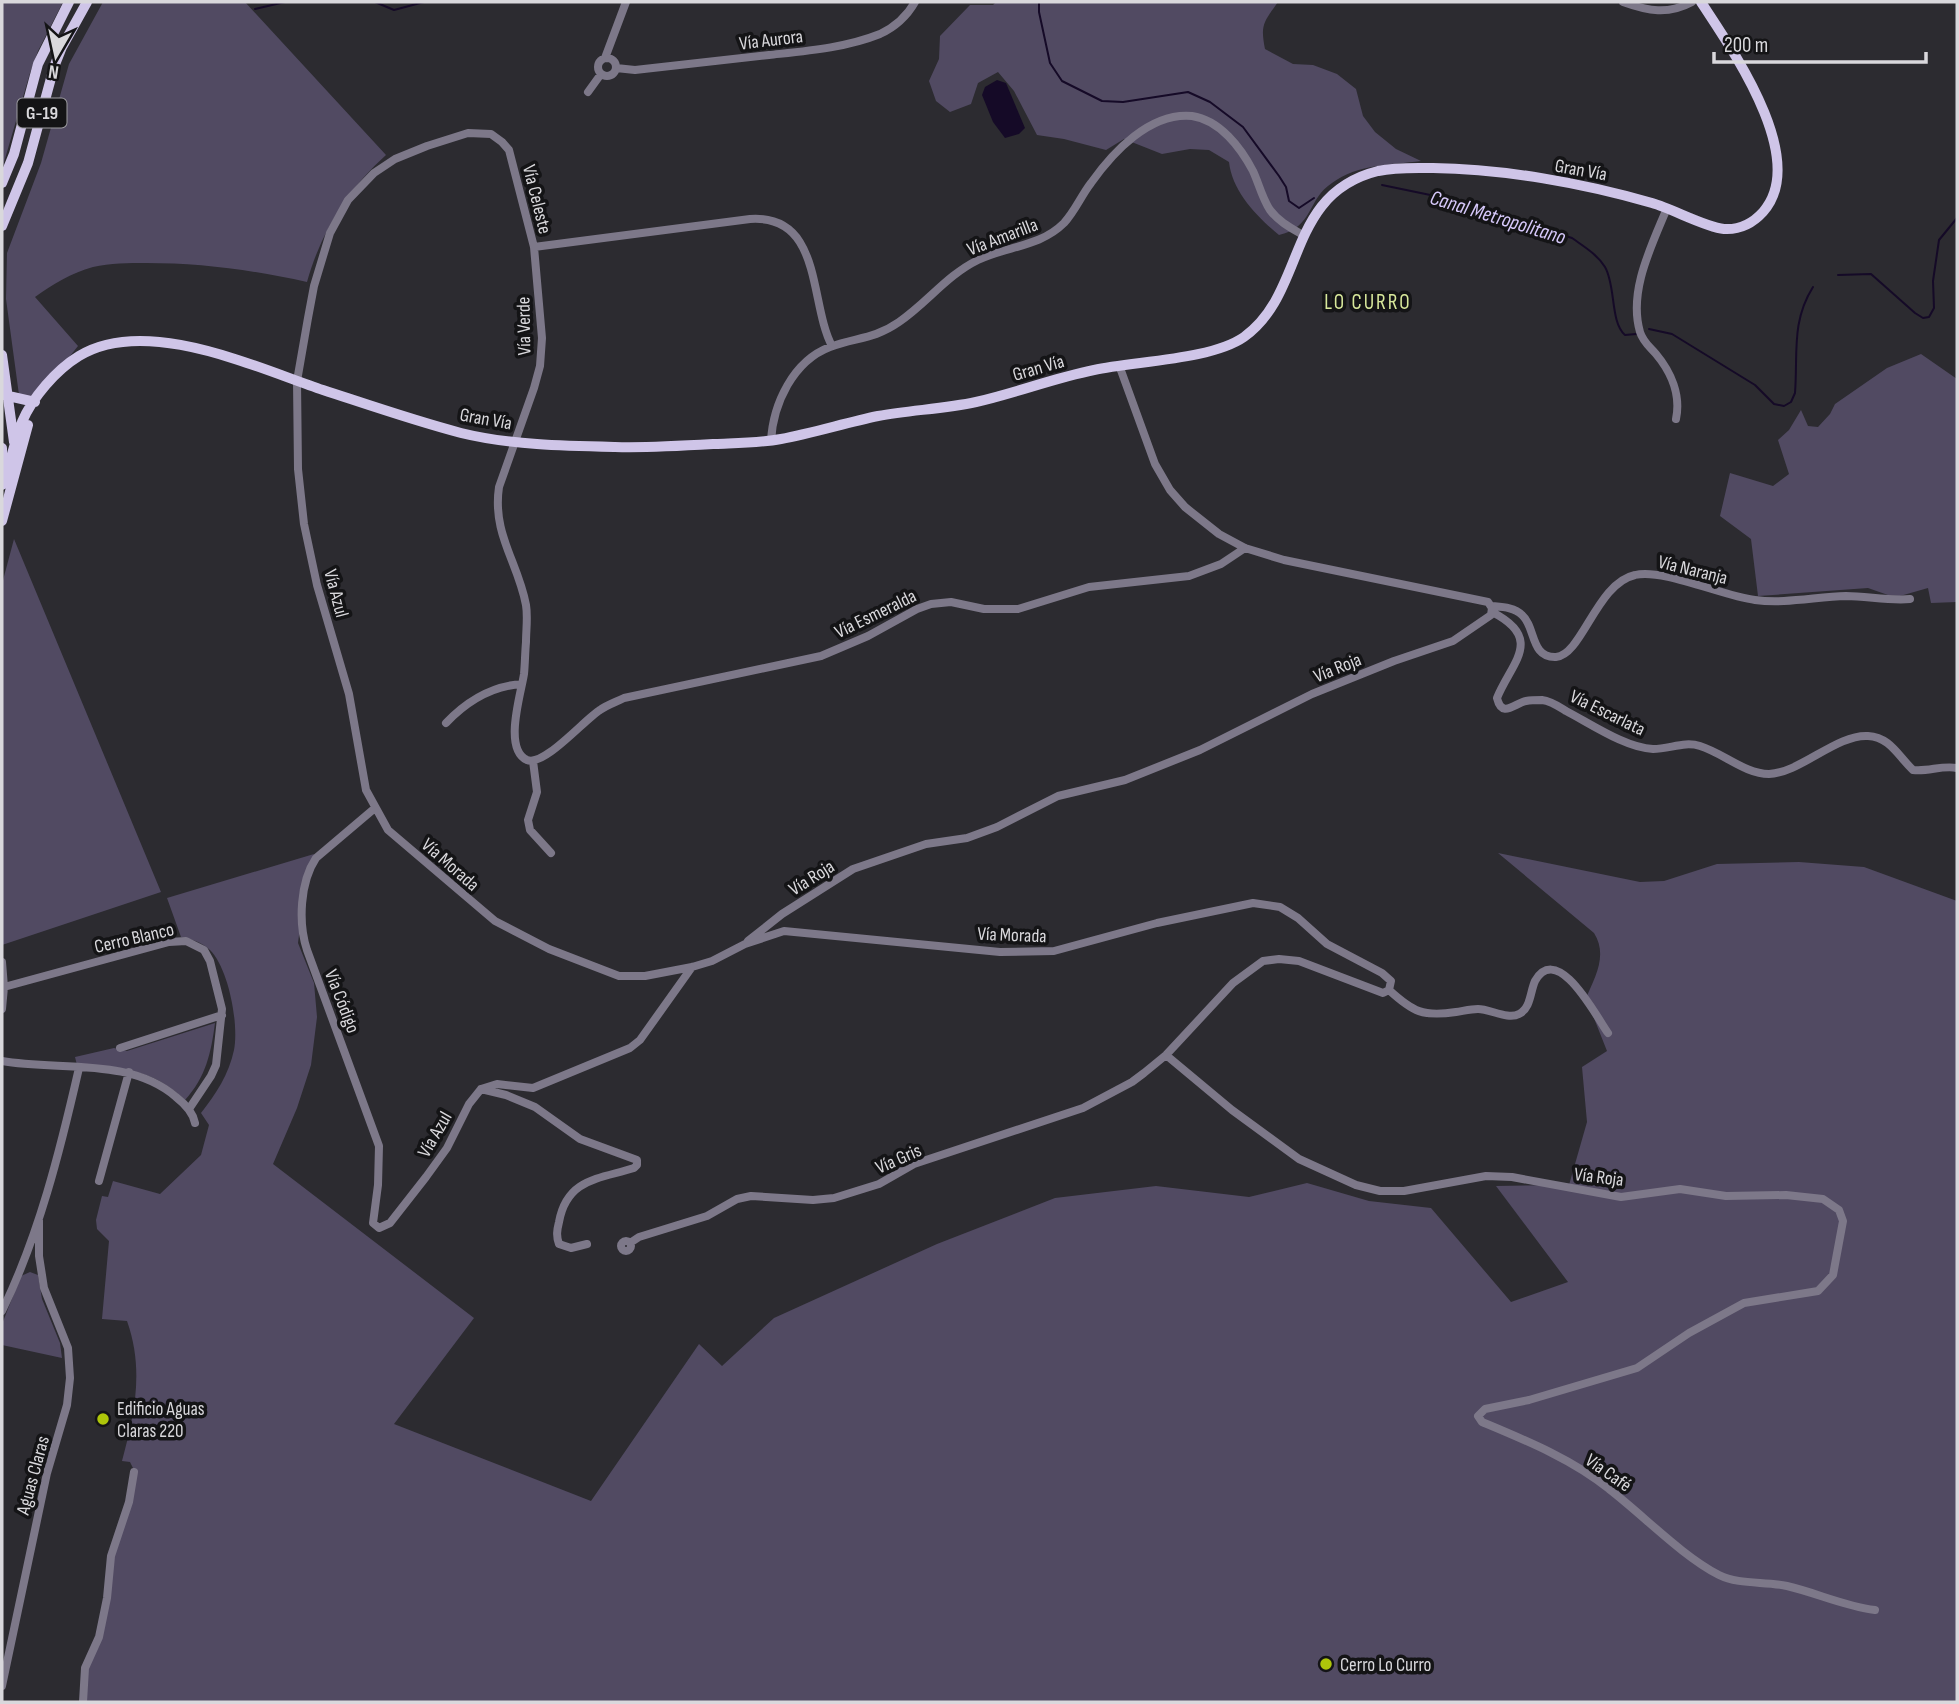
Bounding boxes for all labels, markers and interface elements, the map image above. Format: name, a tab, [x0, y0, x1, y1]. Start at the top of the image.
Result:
north arrow	[21, 21, 91, 91]
scale bar	[1714, 21, 1926, 65]
street label: Vía Aurora	[738, 25, 804, 56]
text: 200 m	[1724, 33, 1768, 58]
text: N	[47, 59, 60, 83]
road number: G-19	[18, 98, 66, 128]
street label: Gran Vía	[1553, 155, 1609, 186]
street label: Vía Celeste	[517, 162, 556, 236]
water label: Canal Metropolitano	[1427, 185, 1569, 250]
street label: Vía Amarilla	[964, 213, 1041, 261]
district label: LO CURRO	[1324, 290, 1412, 315]
street label: Vía Verde	[512, 296, 537, 356]
street label: Gran Vía	[1010, 350, 1067, 387]
street label: Gran Vía	[458, 404, 514, 435]
street label: Vía Naranja	[1656, 551, 1730, 590]
street label: Vía Azul	[318, 567, 353, 620]
street label: Vía Esmeralda	[831, 585, 920, 644]
street label: Vía Roja	[1310, 648, 1365, 688]
street label: Vía Escarlata	[1566, 685, 1649, 741]
street label: Vía Morada	[416, 834, 484, 897]
street label: Vía Roja	[785, 855, 839, 901]
street label: Cerro Blanco	[92, 918, 176, 959]
street label: Vía Morada	[977, 923, 1047, 948]
street label: Vía Código	[319, 967, 364, 1037]
street label: Vía Azul	[413, 1108, 458, 1162]
street label: Vía Gris	[872, 1139, 925, 1180]
street label: Vía Roja	[1573, 1163, 1625, 1192]
place label: Edificio Aguas Claras 220	[117, 1398, 205, 1443]
marker: Edificio Aguas Claras 220	[95, 1411, 111, 1427]
street label: Aguas Claras	[12, 1433, 55, 1518]
street label: Vía Café	[1581, 1449, 1636, 1497]
place label: Cerro Lo Curro	[1340, 1654, 1432, 1677]
marker: Cerro Lo Curro	[1318, 1656, 1334, 1672]

